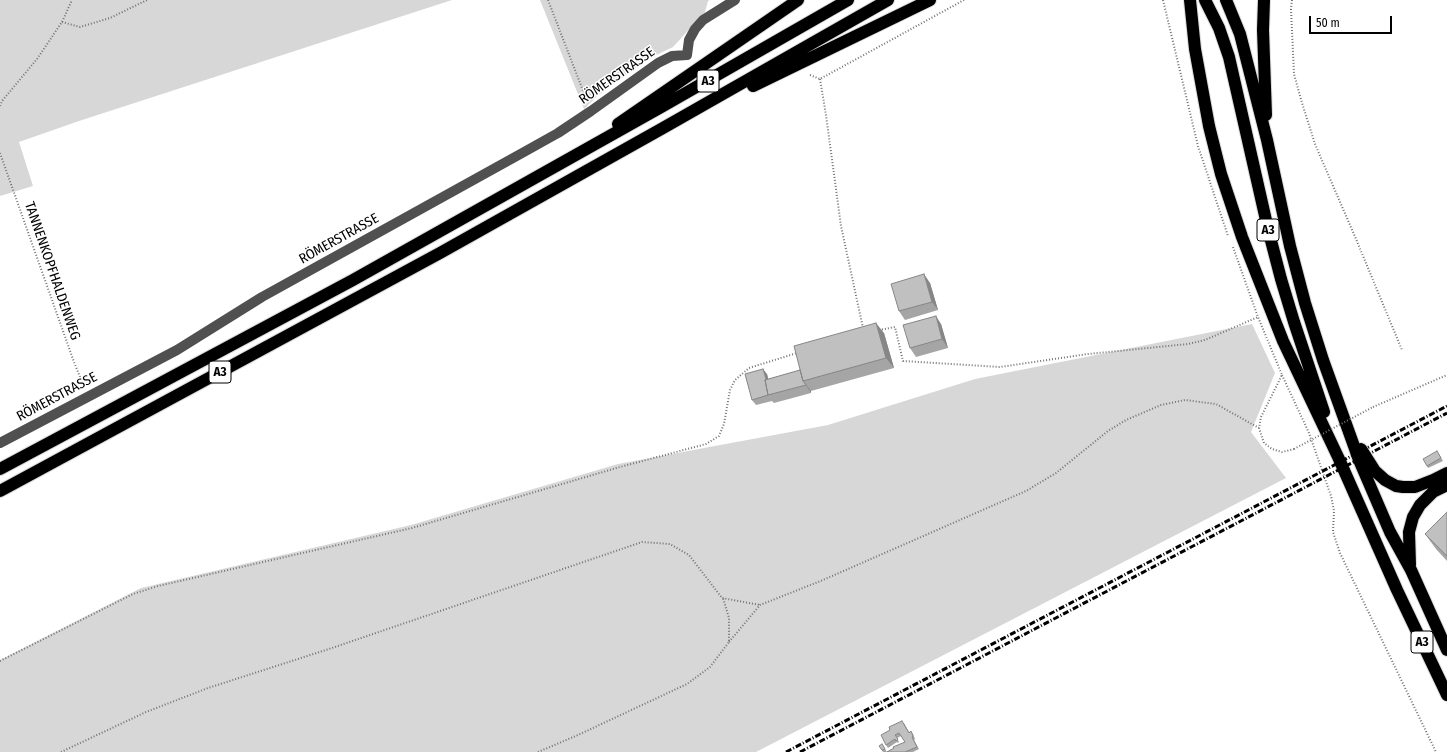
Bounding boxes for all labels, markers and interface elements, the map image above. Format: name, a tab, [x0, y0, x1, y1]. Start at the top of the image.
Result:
scale bar	[1311, 8, 1394, 34]
text: 50 m	[1316, 16, 1340, 30]
street label: RÖMERSTRASSE	[576, 44, 658, 108]
road number: A3	[697, 70, 719, 92]
street label: TANNENKOPFHALDENWEG	[20, 200, 84, 342]
street label: RÖMERSTRASSE	[296, 210, 382, 268]
road number: A3	[1257, 219, 1279, 241]
road number: A3	[209, 361, 231, 383]
street label: RÖMERSTRASSE	[14, 369, 100, 425]
road number: A3	[1411, 631, 1433, 653]

